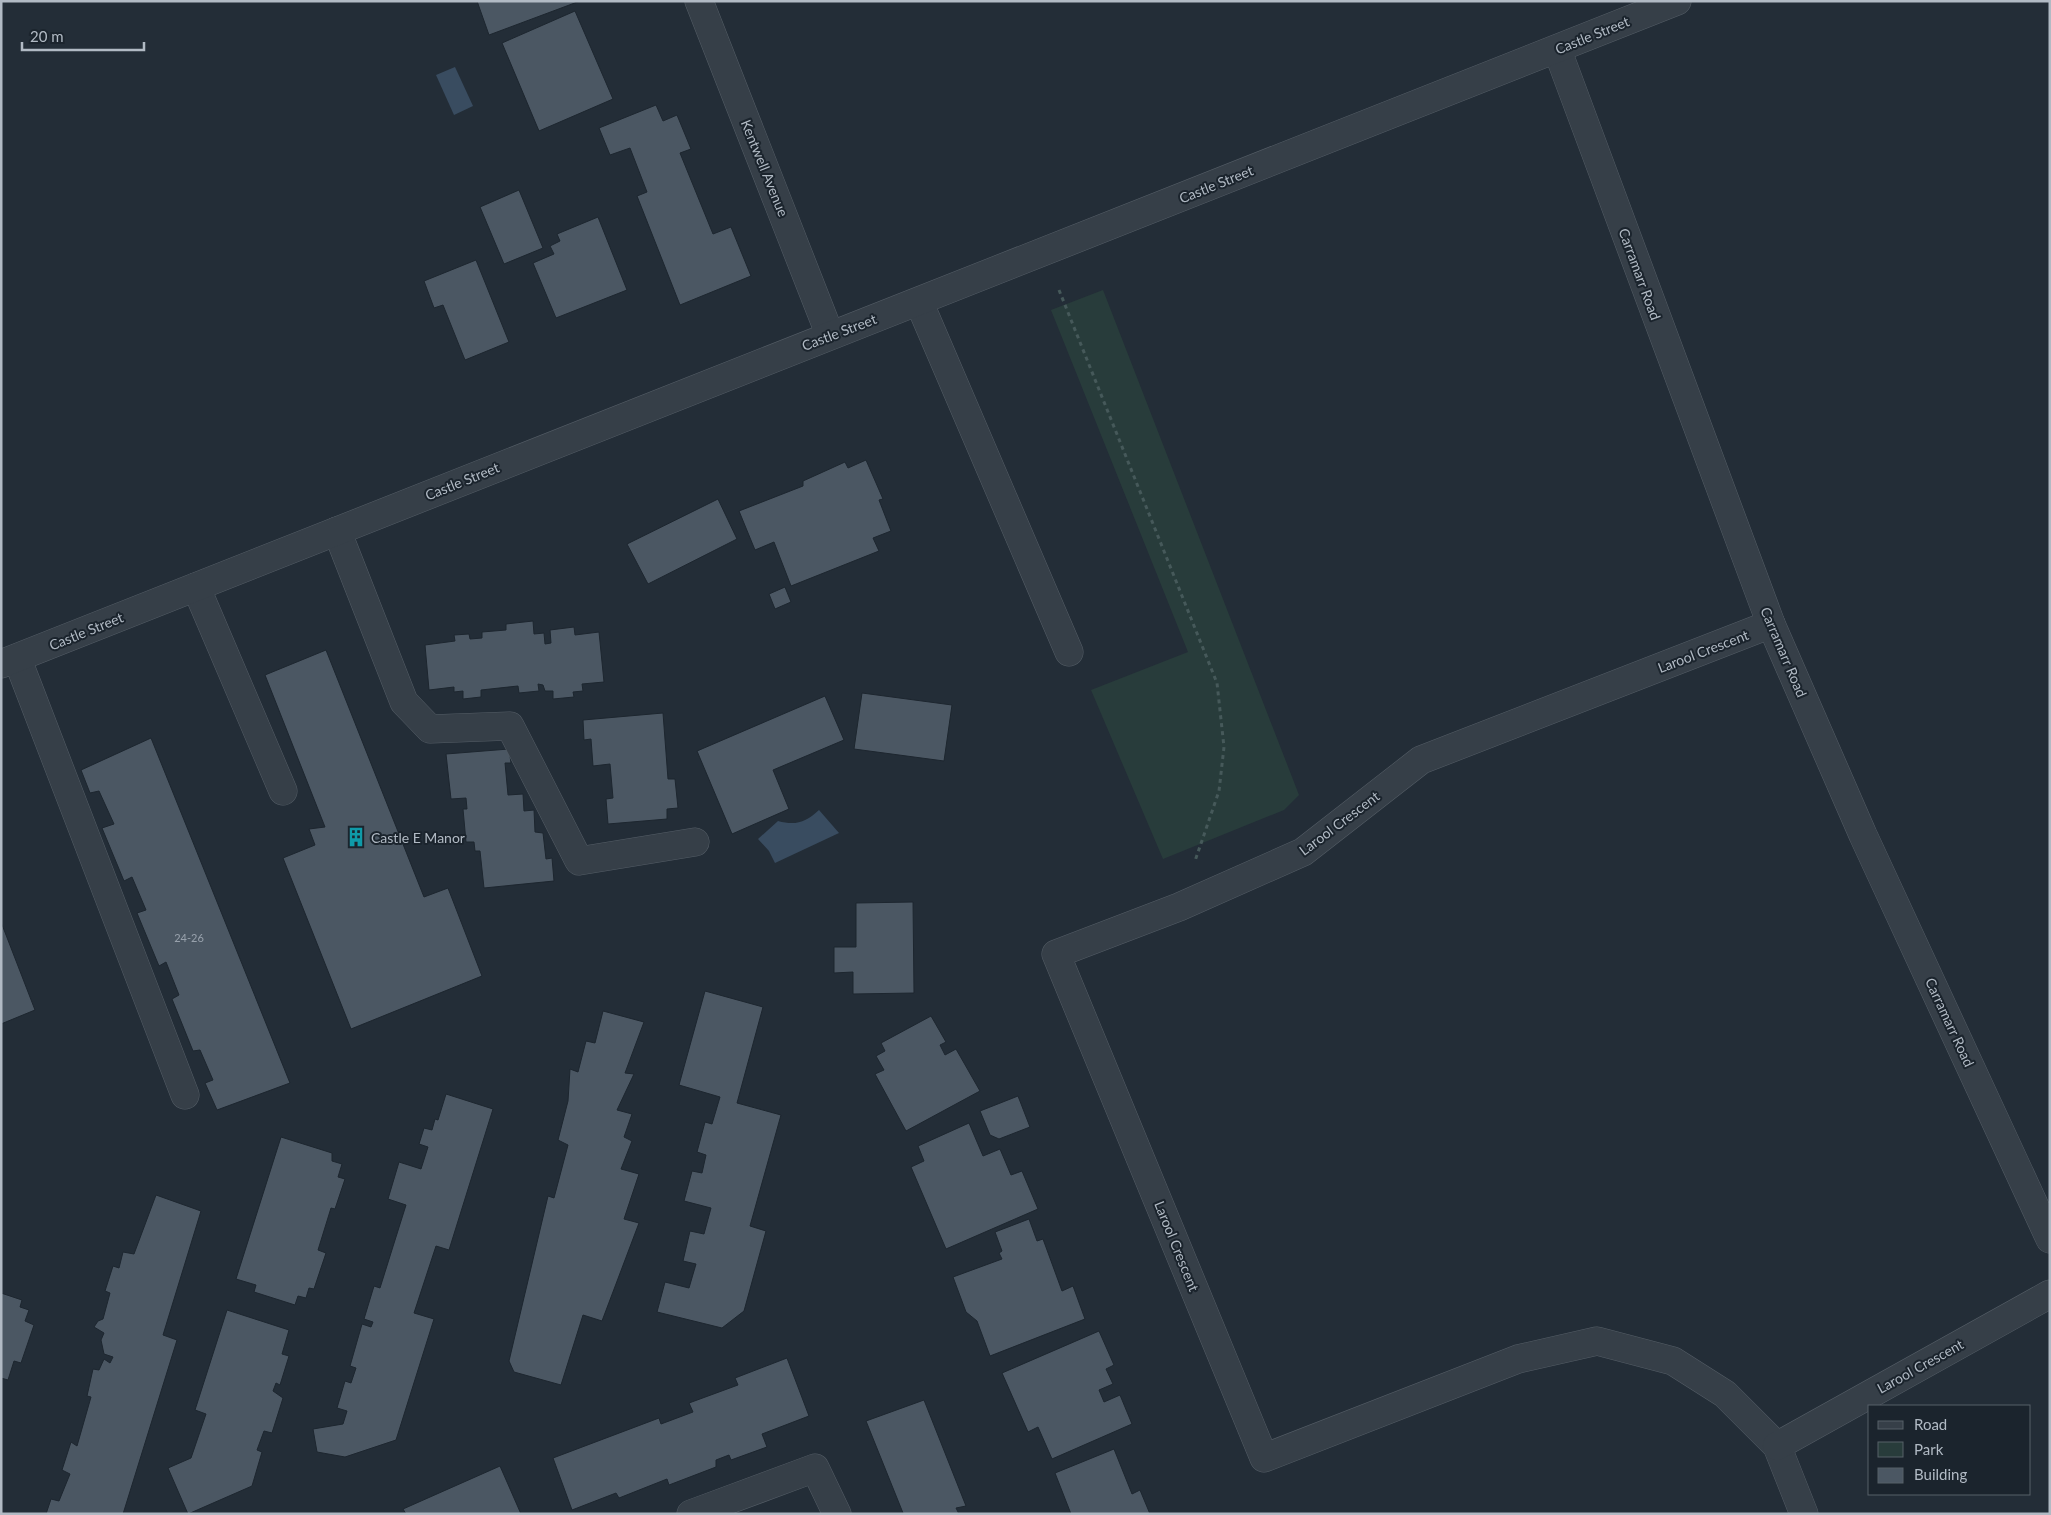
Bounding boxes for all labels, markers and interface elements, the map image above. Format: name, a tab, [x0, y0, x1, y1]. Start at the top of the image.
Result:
street label: Castle Street	[1552, 12, 1632, 58]
scale bar	[22, 20, 145, 52]
text: 20 m	[30, 27, 64, 45]
street label: Kentwell Avenue	[738, 117, 792, 219]
street label: Castle Street	[1176, 161, 1256, 207]
street label: Carramarr Road	[1616, 226, 1664, 322]
street label: Castle Street	[799, 310, 879, 354]
street label: Castle Street	[422, 458, 502, 504]
street label: Carramarr Road	[1757, 604, 1811, 700]
street label: Castle Street	[46, 608, 126, 654]
street label: Larool Crescent	[1655, 626, 1751, 676]
street label: Larool Crescent	[1296, 787, 1382, 859]
building icon: Castle E Manor	[345, 826, 367, 848]
place label: Castle E Manor	[371, 829, 465, 846]
house number: 24-26	[174, 931, 204, 944]
street label: Carramarr Road	[1922, 975, 1978, 1069]
street label: Larool Crescent	[1151, 1198, 1203, 1294]
street label: Larool Crescent	[1874, 1335, 1966, 1397]
legend	[1868, 1405, 2031, 1495]
text: Road	[1914, 1415, 1947, 1433]
text: Park	[1914, 1440, 1944, 1458]
text: Building	[1914, 1465, 1967, 1483]

